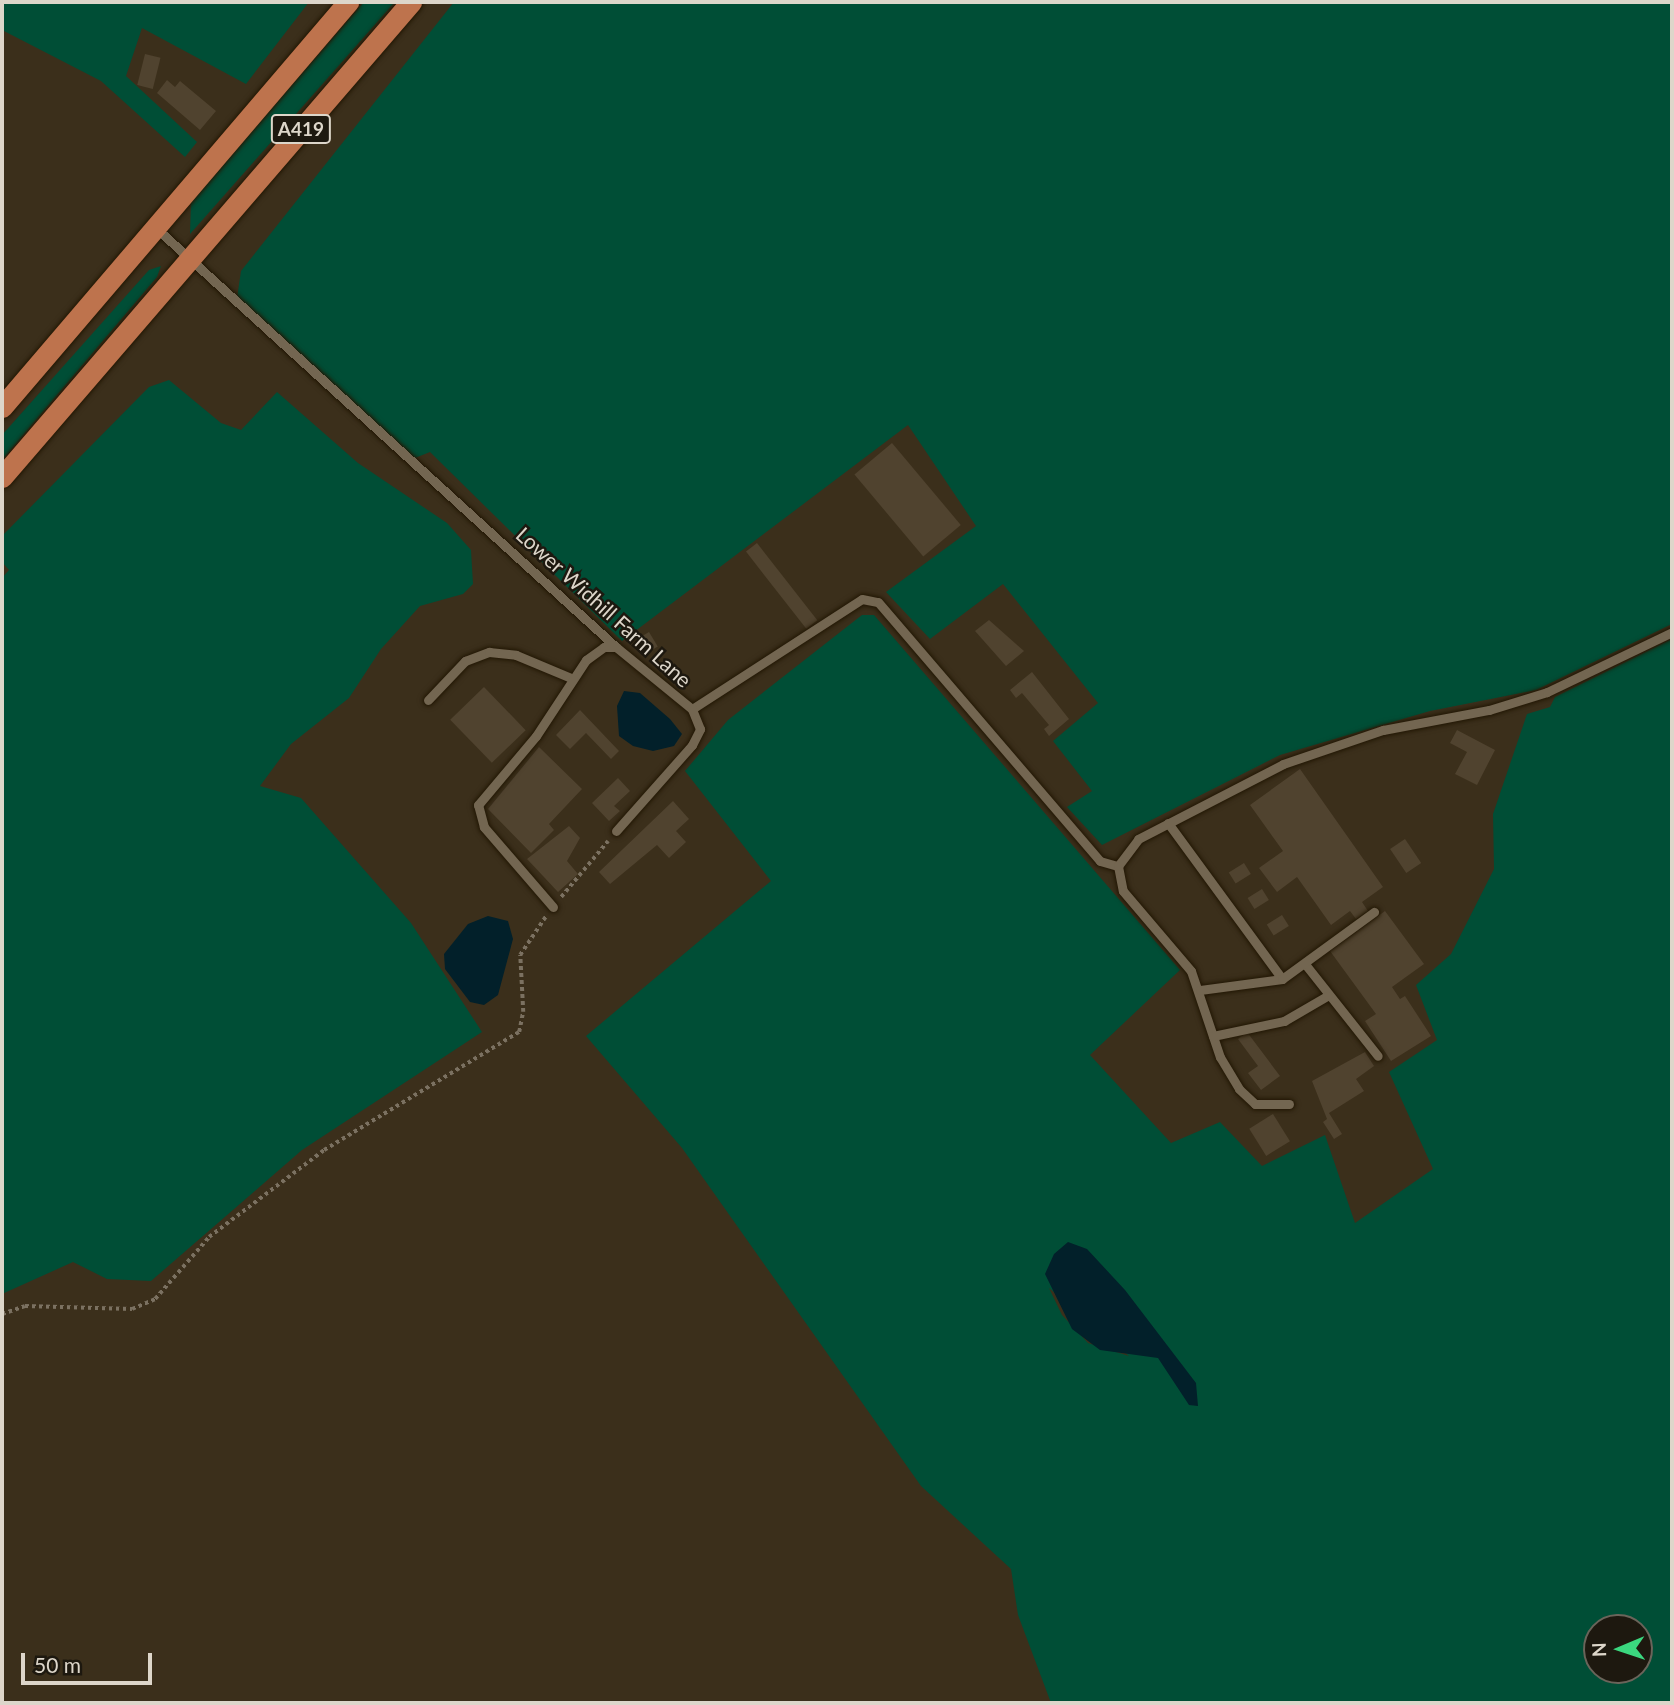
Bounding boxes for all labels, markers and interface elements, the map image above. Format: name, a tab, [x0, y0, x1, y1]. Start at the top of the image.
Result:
road number: A419	[270, 113, 332, 144]
street label: Lower Widhill Farm Lane	[511, 521, 697, 693]
north arrow	[1583, 1614, 1653, 1684]
scale bar	[24, 1638, 156, 1682]
text: N	[1587, 1642, 1610, 1657]
text: 50 m	[34, 1652, 81, 1677]

